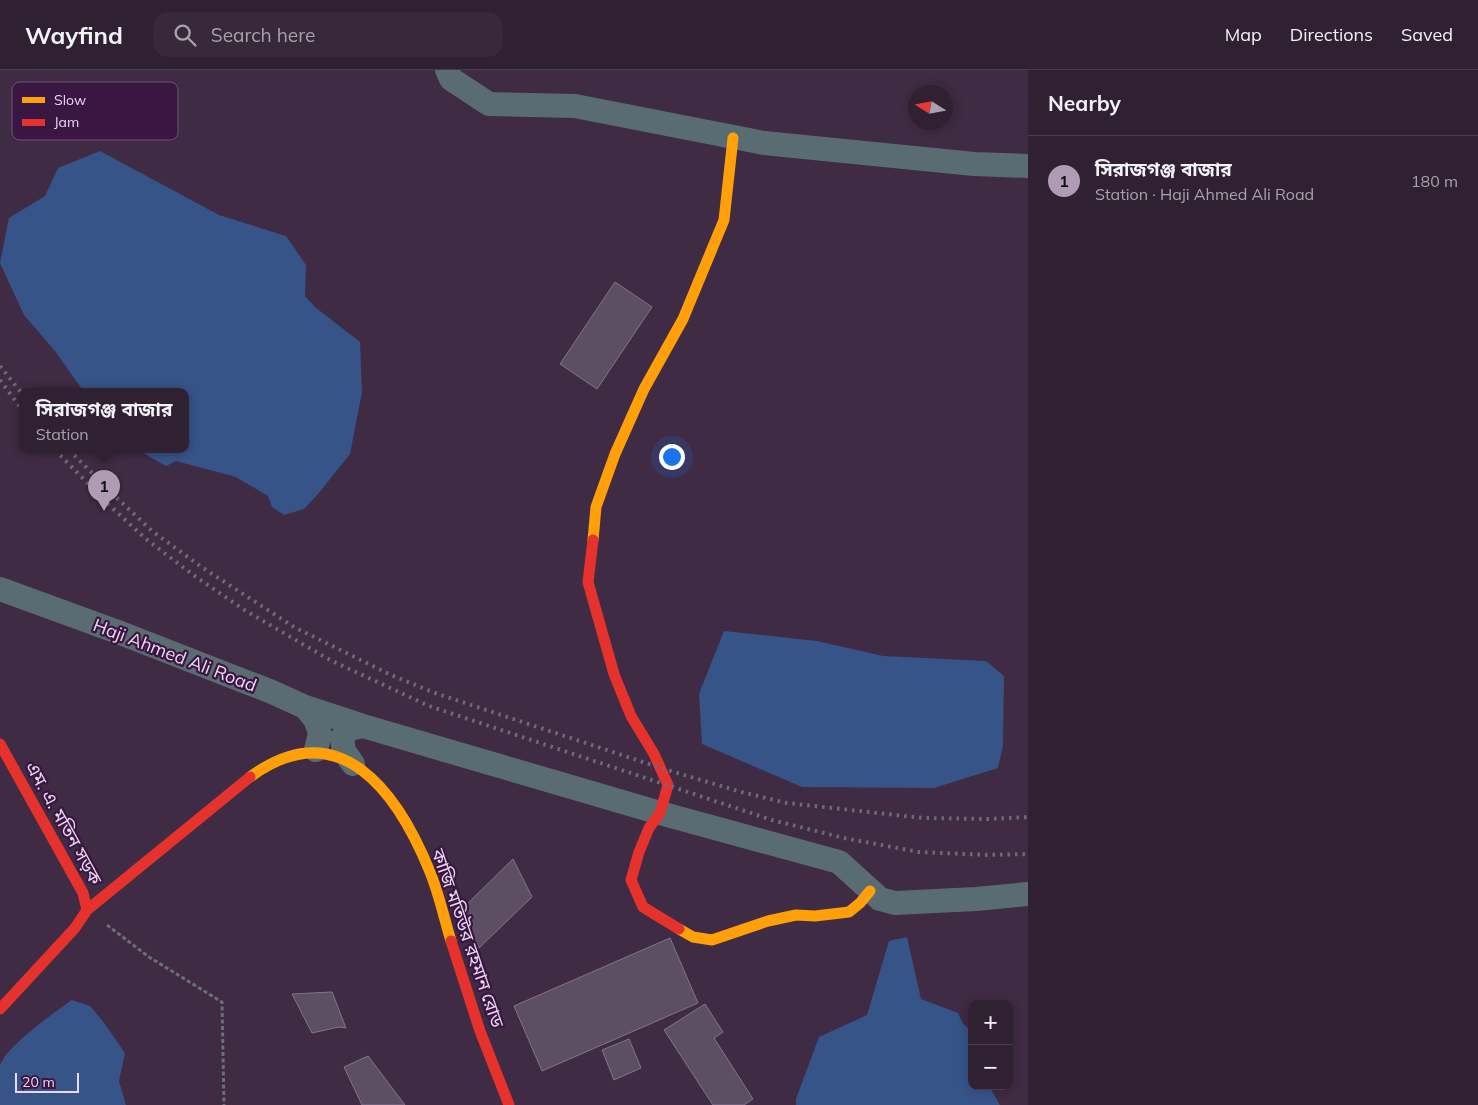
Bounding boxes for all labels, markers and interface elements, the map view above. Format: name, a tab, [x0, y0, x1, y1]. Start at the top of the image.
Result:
search box	[153, 12, 503, 57]
text: Wayfind	[25, 20, 123, 50]
icon: search	[171, 21, 199, 49]
text: Search here	[211, 23, 315, 47]
text: Map	[1225, 23, 1262, 46]
text: Directions	[1290, 23, 1373, 46]
text: Saved	[1401, 23, 1453, 46]
legend	[12, 82, 178, 140]
north arrow	[908, 85, 953, 130]
text: Nearby	[1048, 90, 1121, 116]
text: Slow	[54, 91, 86, 109]
text: Jam	[54, 113, 79, 131]
text: সিরাজগঞ্জ বাজার	[1095, 157, 1232, 181]
text: 1	[1059, 171, 1069, 191]
text: 180 m	[1411, 171, 1458, 191]
text: Station · Haji Ahmed Ali Road	[1095, 184, 1314, 204]
popup	[19, 388, 189, 453]
text: সিরাজগঞ্জ বাজার	[36, 397, 172, 421]
text: Station	[36, 424, 89, 444]
your location	[659, 444, 685, 470]
pin: 1	[88, 470, 120, 511]
street label: Haji Ahmed Ali Road	[90, 613, 260, 697]
street label: এম. এ. মতিন সড়ক	[21, 757, 108, 889]
street label: কাজি মতিউর রহমান রোড	[426, 845, 509, 1031]
map controls	[968, 1000, 1013, 1090]
button: +	[968, 1000, 1013, 1045]
button: −	[968, 1045, 1013, 1090]
scale bar	[15, 1070, 79, 1093]
text: 20 m	[22, 1073, 55, 1091]

